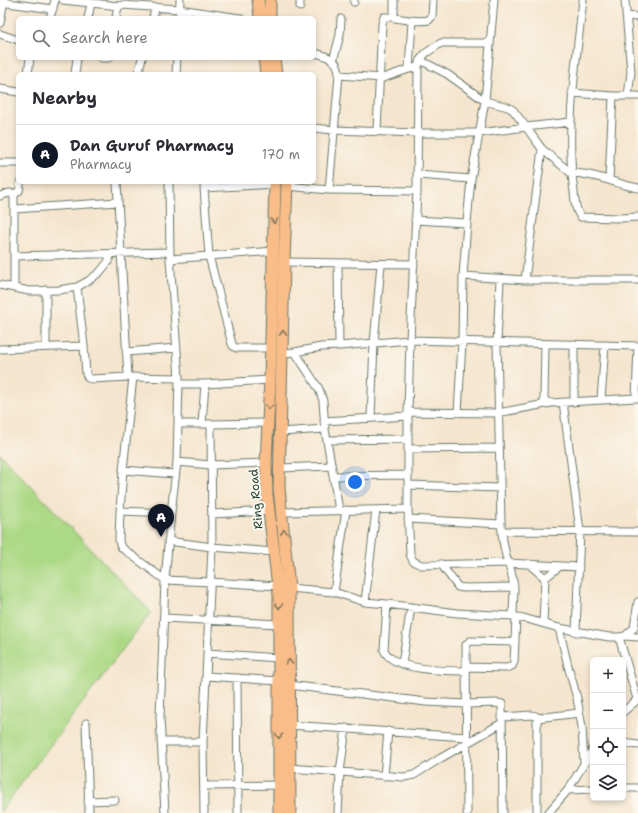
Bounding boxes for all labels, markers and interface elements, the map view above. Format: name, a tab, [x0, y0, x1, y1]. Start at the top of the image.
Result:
search box	[16, 16, 316, 60]
icon: search	[30, 27, 52, 49]
text: Search here	[62, 28, 148, 48]
text: Nearby	[32, 87, 97, 109]
text: Dan Guruf Pharmacy	[70, 136, 234, 156]
text: A	[40, 146, 50, 163]
text: 170 m	[262, 146, 300, 163]
text: Pharmacy	[70, 156, 132, 173]
one-way arrow	[270, 218, 278, 224]
one-way arrow	[278, 330, 287, 336]
one-way arrow	[265, 404, 273, 410]
street label: Ring Road	[245, 468, 267, 530]
your location	[345, 472, 365, 492]
pin: A	[148, 504, 174, 537]
one-way arrow	[279, 529, 288, 535]
one-way arrow	[275, 603, 283, 609]
map controls	[590, 657, 626, 801]
button: +	[590, 657, 626, 693]
one-way arrow	[285, 659, 293, 665]
button: −	[590, 693, 626, 729]
button: locate	[590, 729, 626, 765]
one-way arrow	[275, 733, 283, 739]
button: layers	[590, 765, 626, 801]

